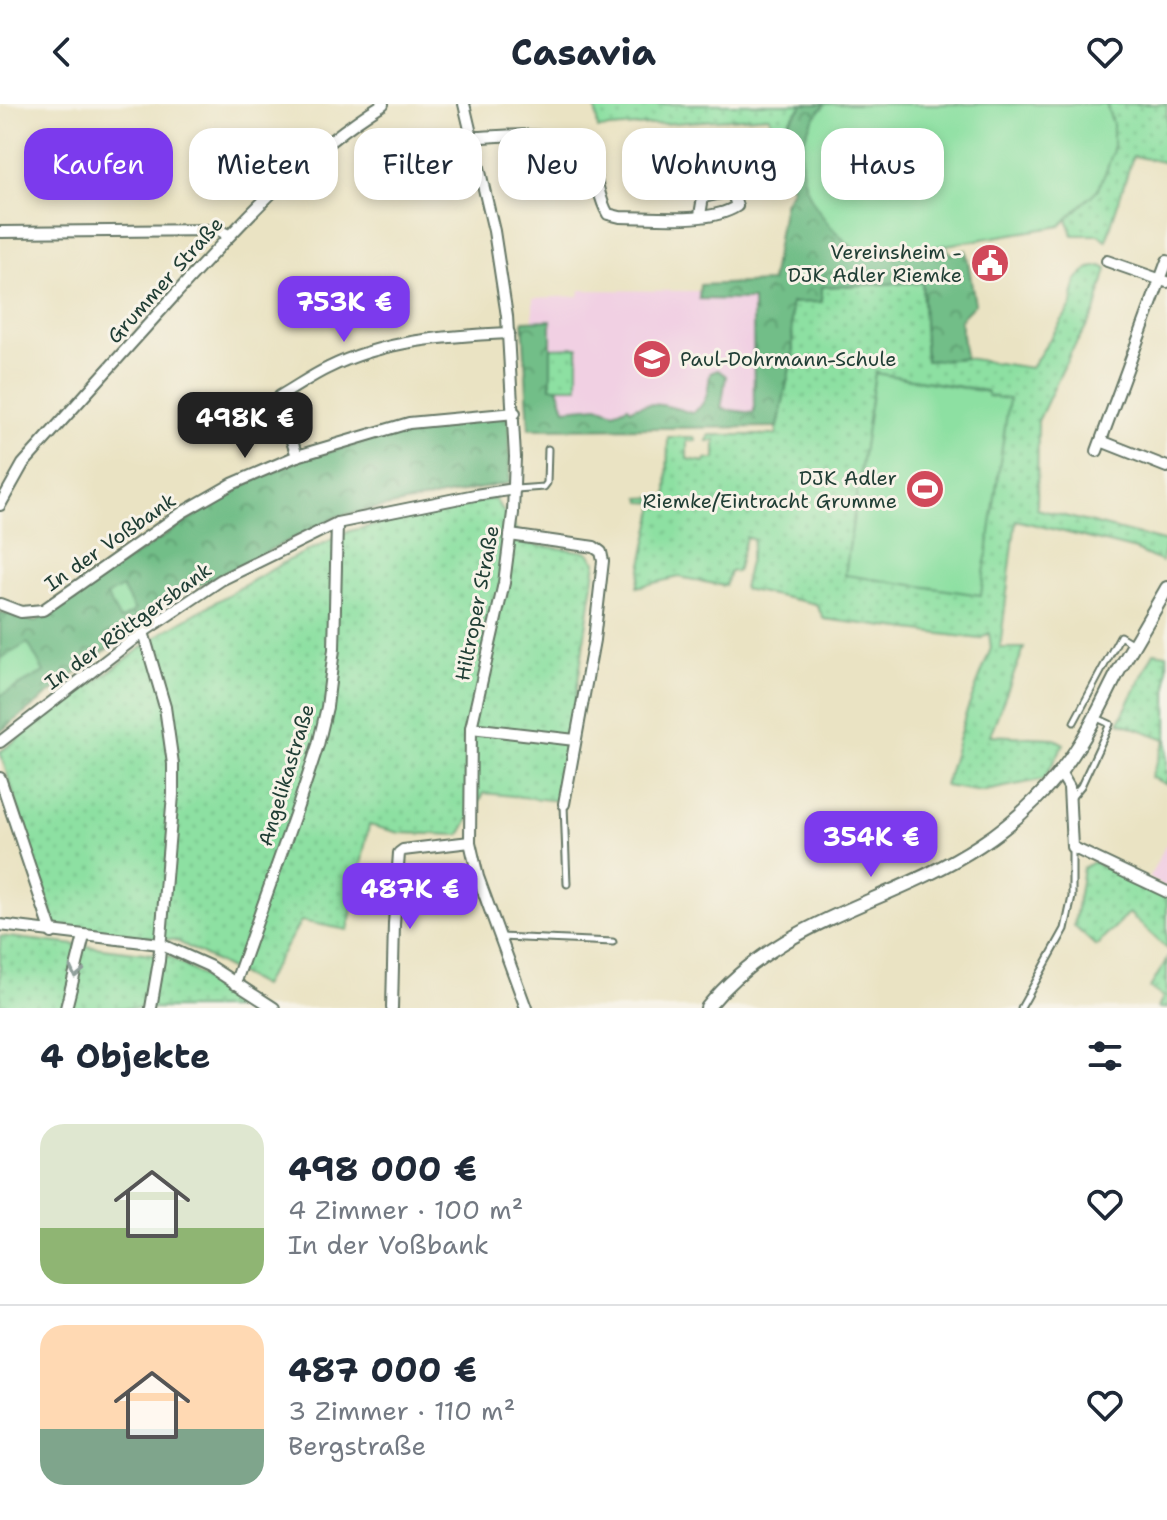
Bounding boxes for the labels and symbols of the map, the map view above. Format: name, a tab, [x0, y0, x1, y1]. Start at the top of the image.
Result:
street label: Grummer Straße	[101, 211, 229, 349]
place label: Vereinsheim - DJK Adler Riemke	[788, 239, 962, 288]
public building icon: Vereinsheim - DJK Adler Riemke	[969, 242, 1011, 284]
pin: 753K €	[279, 276, 409, 344]
school or university icon: Paul-Dohrmann-Schule	[631, 338, 673, 380]
place label: Paul-Dohrmann-Schule	[680, 346, 897, 372]
pin: 498K €	[180, 392, 310, 460]
place label: DJK Adler Riemke/Eintracht Grumme	[643, 465, 897, 514]
sports icon: DJK Adler Riemke/Eintracht Grumme	[904, 468, 946, 510]
street label: In der Voßbank	[39, 487, 181, 597]
street label: Hiltroper Straße	[449, 523, 505, 683]
street label: In der Röttgersbank	[39, 557, 217, 695]
street label: Angelikastraße	[252, 701, 320, 849]
pin: 354K €	[806, 811, 936, 879]
pin: 487K €	[345, 863, 475, 931]
one-way arrow	[69, 965, 86, 979]

